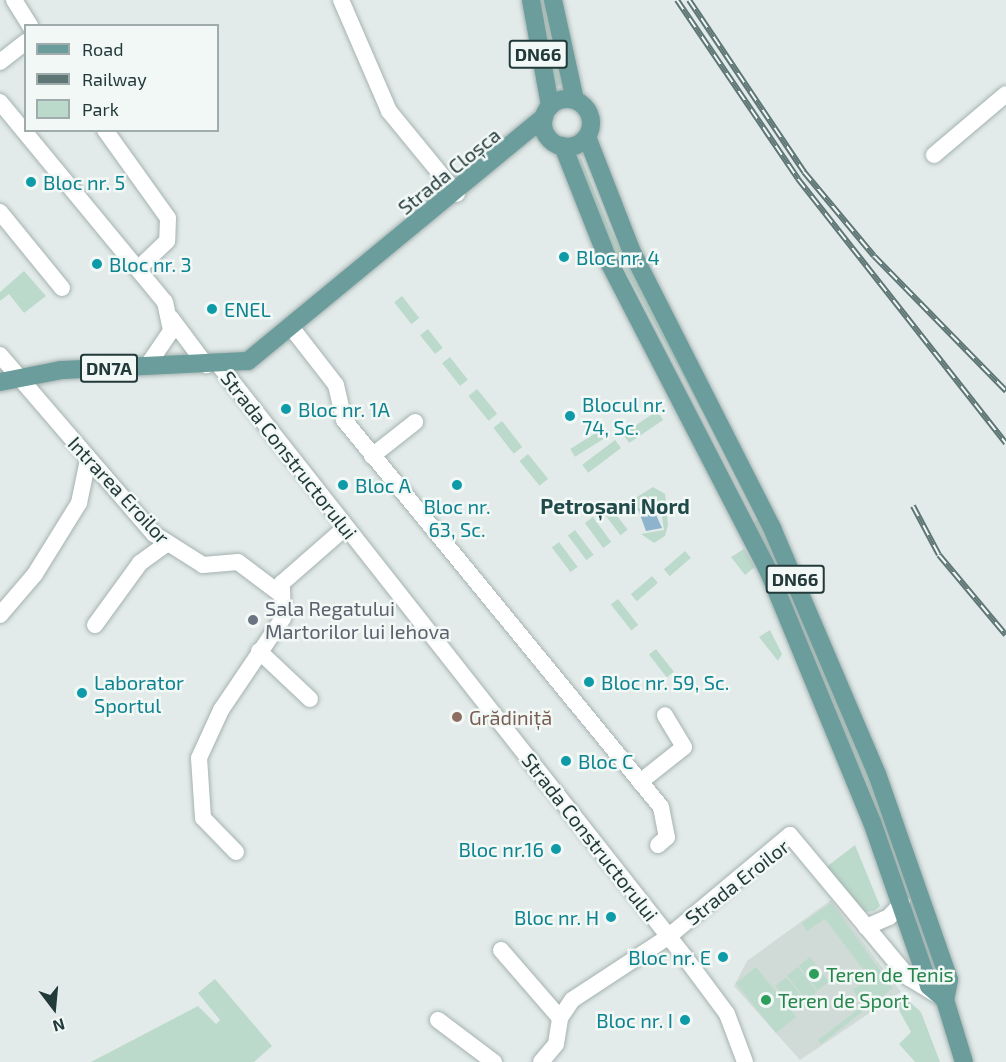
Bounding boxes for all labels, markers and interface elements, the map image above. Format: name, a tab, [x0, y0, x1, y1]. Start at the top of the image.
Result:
legend	[24, 24, 219, 132]
text: Road	[82, 38, 123, 60]
road number: DN66	[508, 39, 568, 69]
text: Railway	[82, 68, 147, 90]
text: Park	[82, 98, 119, 120]
street label: Strada Cloșca	[393, 123, 505, 219]
place label: Bloc nr. 5	[43, 170, 125, 194]
marker: Bloc nr. 5	[24, 175, 38, 189]
place label: Bloc nr. 4	[576, 245, 660, 269]
marker: Bloc nr. 4	[557, 250, 571, 264]
place label: Bloc nr. 3	[109, 252, 192, 276]
marker: Bloc nr. 3	[90, 257, 104, 271]
place label: ENEL	[224, 297, 271, 321]
marker: ENEL	[205, 302, 219, 316]
road number: DN7A	[79, 353, 139, 383]
street label: Strada Constructorului	[216, 366, 362, 544]
place label: Blocul nr. 74, Sc.	[582, 392, 666, 439]
place label: Bloc nr. 1A	[298, 397, 390, 421]
marker: Bloc nr. 1A	[279, 402, 293, 416]
marker: Blocul nr. 74, Sc.	[563, 409, 577, 423]
street label: Intrarea Eroilor	[63, 431, 175, 549]
place label: Bloc A	[355, 473, 411, 497]
marker: Bloc A	[336, 478, 350, 492]
marker: Bloc nr. 63, Sc.	[450, 478, 464, 492]
district label: Petroșani Nord	[540, 493, 690, 519]
place label: Bloc nr. 63, Sc.	[423, 494, 491, 541]
road number: DN66	[765, 564, 825, 594]
place label: Sala Regatului Martorilor lui Iehova	[265, 596, 450, 643]
marker: Sala Regatului Martorilor lui Iehova	[246, 613, 260, 627]
place label: Laborator Sportul	[94, 670, 184, 717]
place label: Bloc nr. 59, Sc.	[601, 670, 729, 694]
marker: Bloc nr. 59, Sc.	[582, 675, 596, 689]
marker: Laborator Sportul	[75, 686, 89, 700]
place label: Grădiniță	[469, 705, 552, 729]
marker: Grădiniță	[450, 710, 464, 724]
street label: Strada Constructorului	[517, 748, 663, 926]
place label: Bloc C	[578, 749, 633, 773]
marker: Bloc C	[559, 754, 573, 768]
street label: Strada Eroilor	[680, 834, 794, 930]
place label: Bloc nr.16	[458, 837, 544, 861]
marker: Bloc nr.16	[549, 842, 563, 856]
place label: Bloc nr. H	[514, 905, 599, 929]
marker: Bloc nr. H	[604, 910, 618, 924]
place label: Bloc nr. E	[628, 945, 711, 969]
marker: Bloc nr. E	[716, 950, 730, 964]
place label: Teren de Tenis	[826, 962, 954, 986]
marker: Teren de Tenis	[807, 967, 821, 981]
north arrow	[24, 978, 84, 1038]
place label: Teren de Sport	[778, 988, 909, 1012]
marker: Teren de Sport	[759, 993, 773, 1007]
place label: Bloc nr. I	[596, 1008, 673, 1032]
marker: Bloc nr. I	[678, 1013, 692, 1027]
text: N	[51, 1015, 67, 1037]

